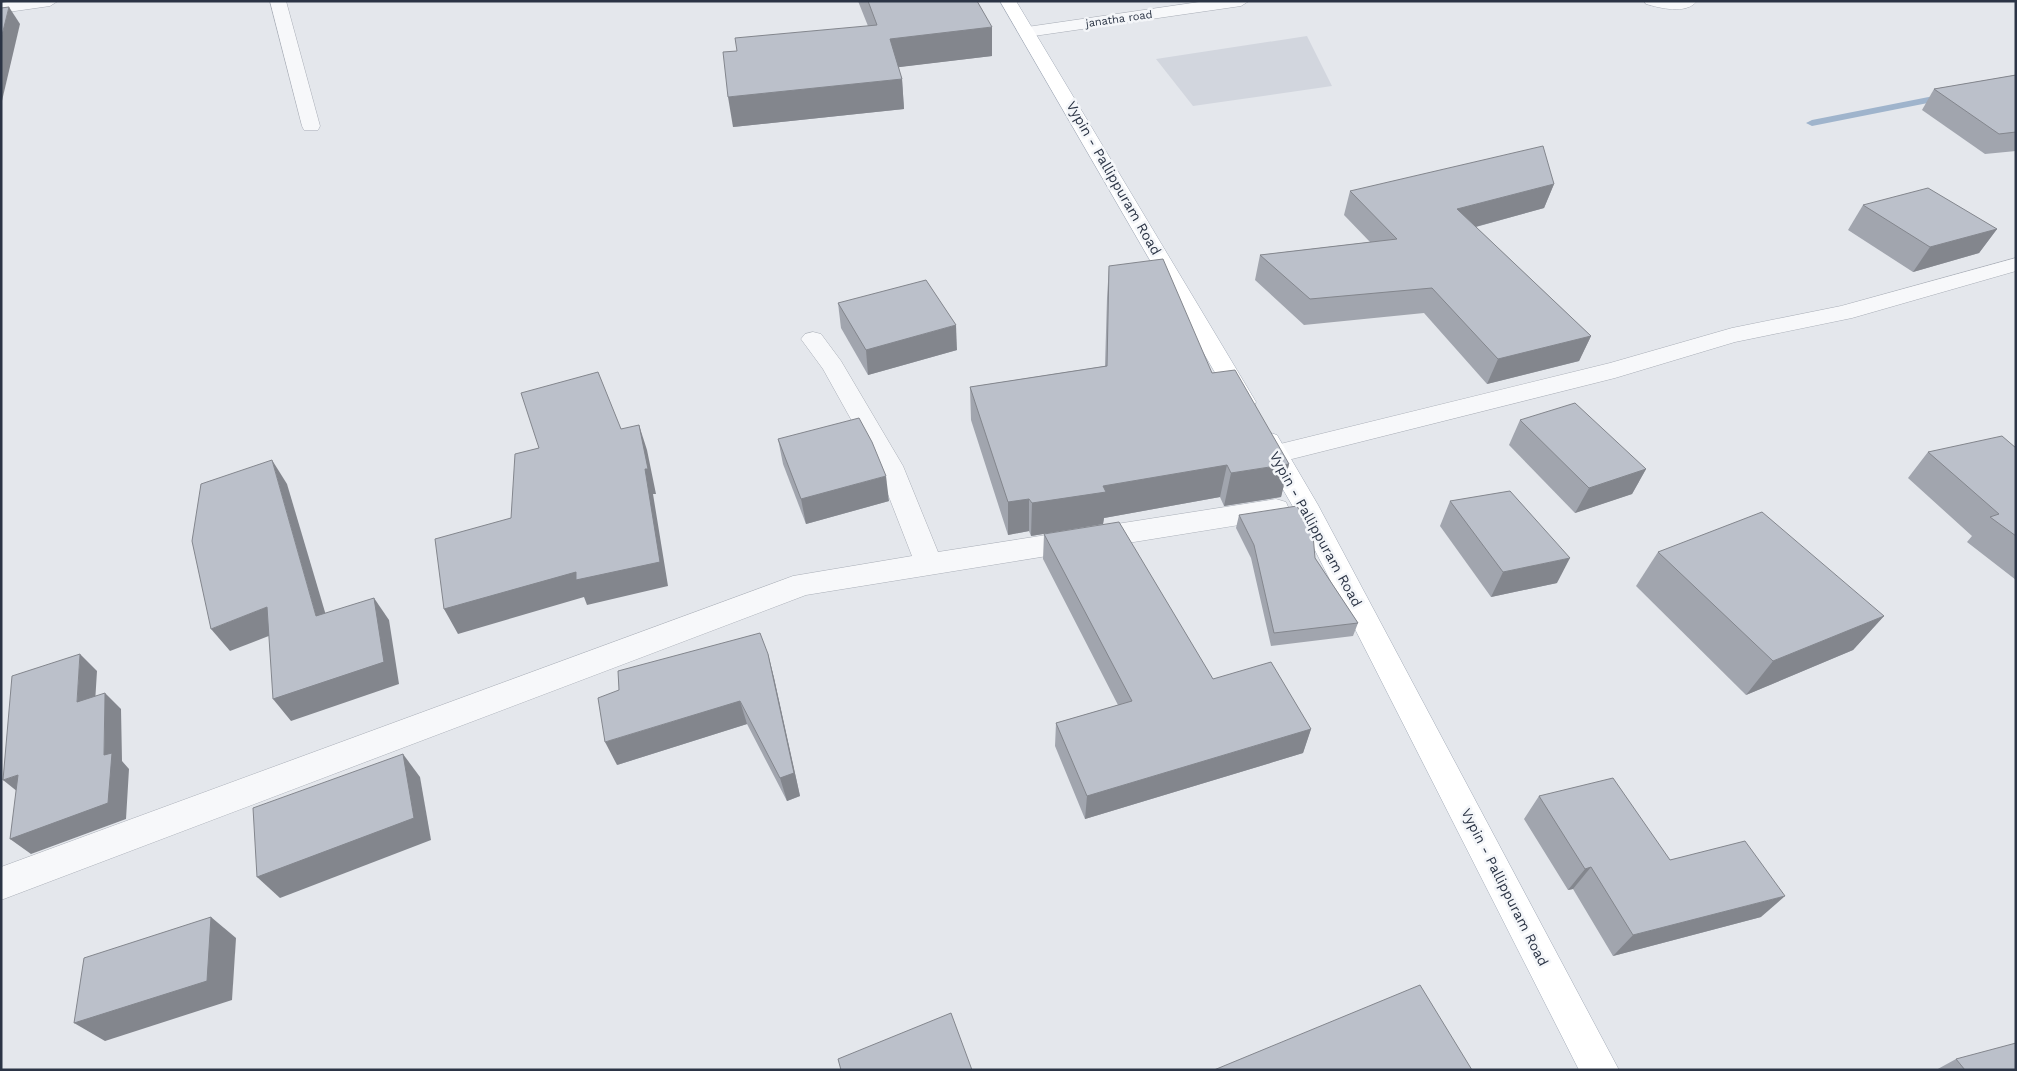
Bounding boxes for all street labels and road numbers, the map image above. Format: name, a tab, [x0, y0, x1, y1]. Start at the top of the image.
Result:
street label: janatha road	[1084, 8, 1153, 30]
street label: Vypin - Pallippuram Road	[1063, 98, 1165, 258]
street label: Vypin - Pallippuram Road	[1267, 449, 1365, 609]
street label: Vypin - Pallippuram Road	[1458, 806, 1552, 968]

